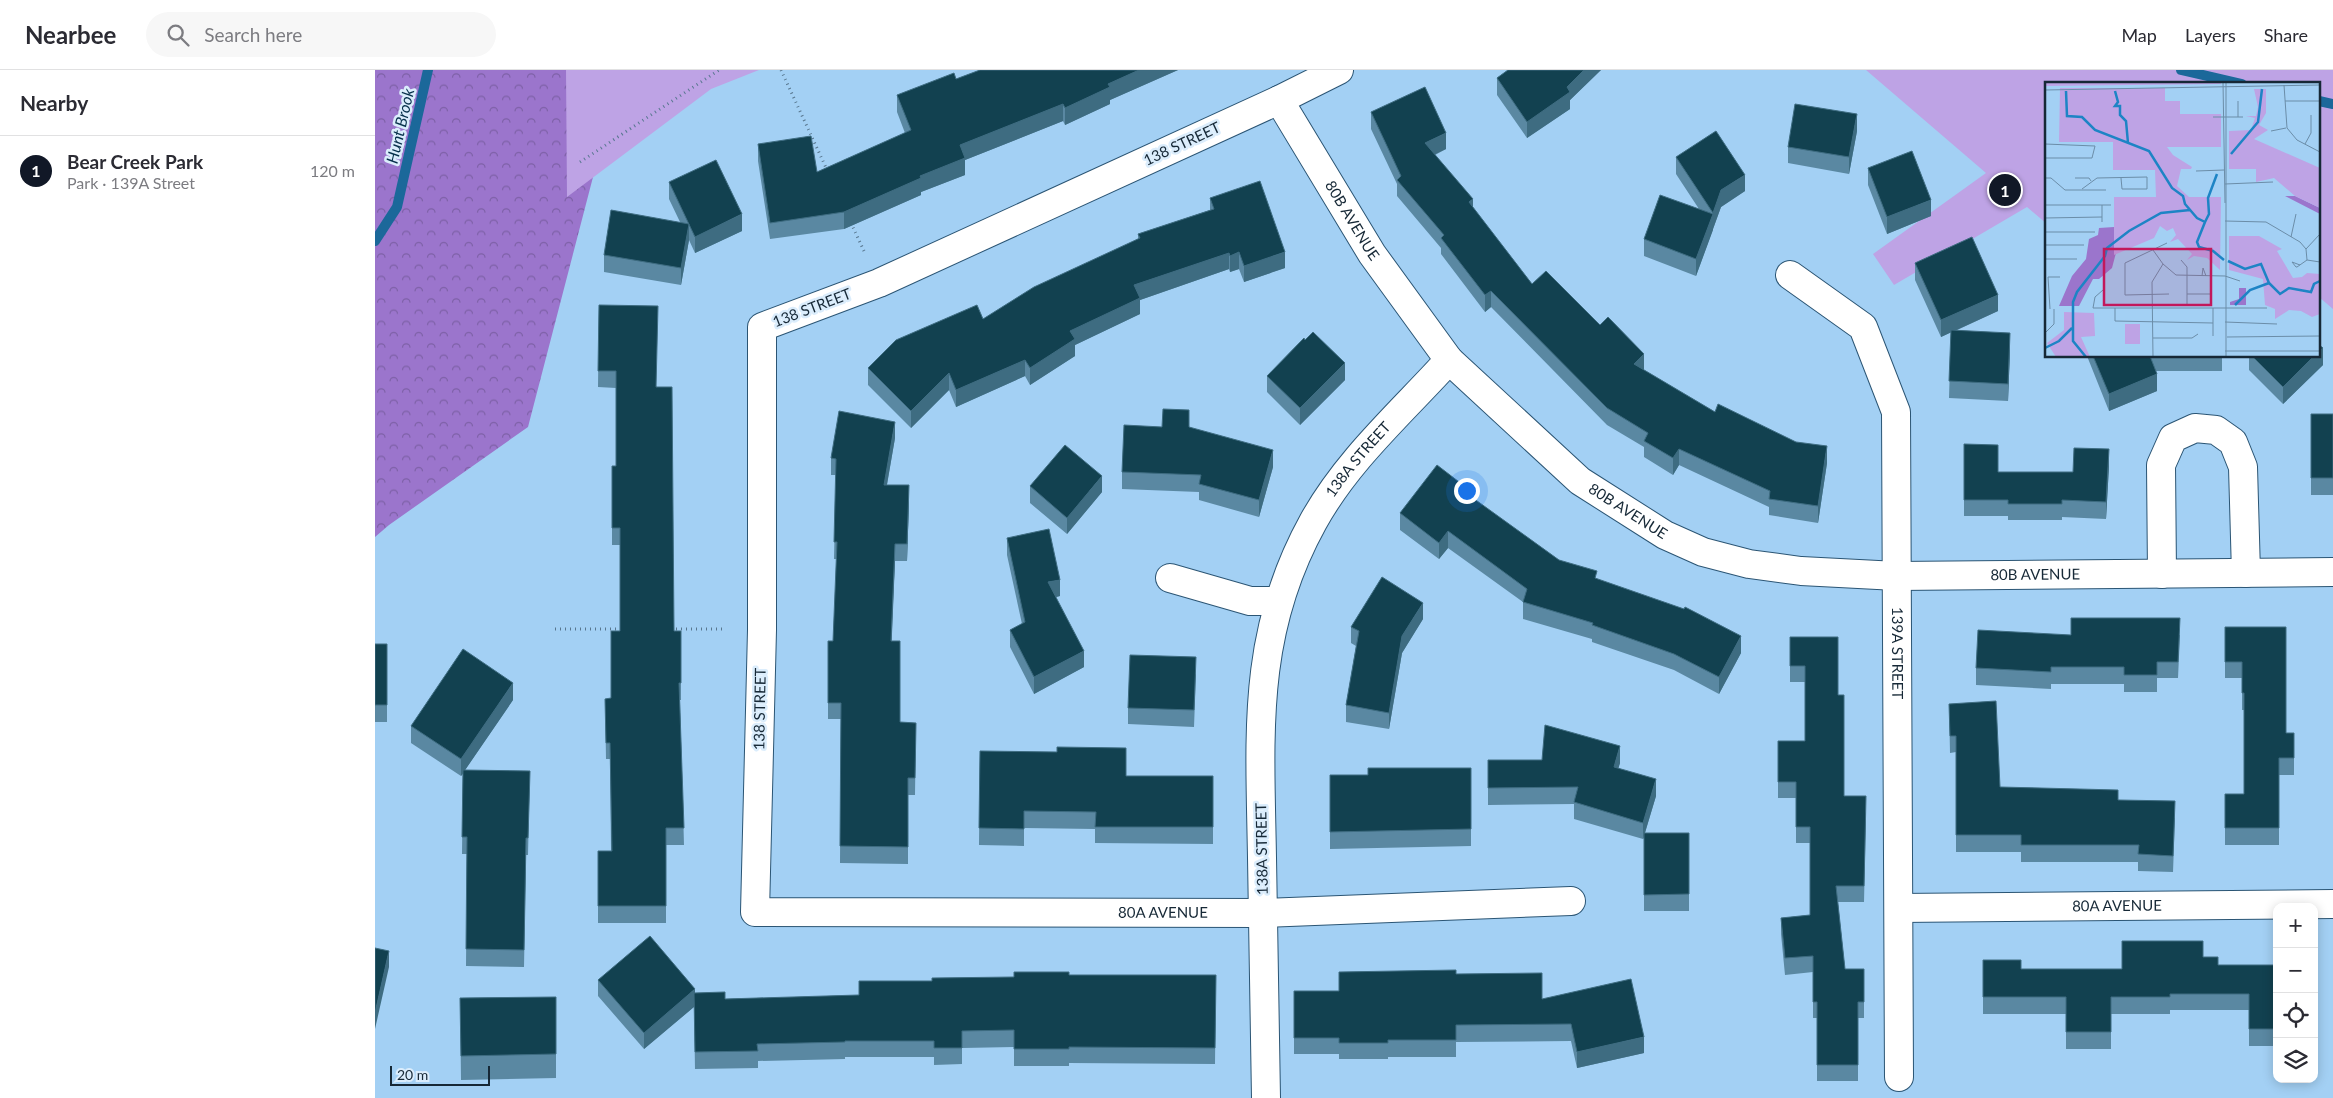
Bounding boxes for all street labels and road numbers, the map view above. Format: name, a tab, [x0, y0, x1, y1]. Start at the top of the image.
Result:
street label: 138 STREET	[1140, 117, 1223, 169]
street label: 80B AVENUE	[1322, 177, 1384, 264]
street label: 138 STREET	[770, 284, 854, 330]
street label: 138A STREET	[1321, 417, 1394, 500]
street label: 80B AVENUE	[1586, 479, 1671, 542]
street label: 80B AVENUE	[1990, 564, 2080, 583]
street label: 139A STREET	[1889, 607, 1907, 699]
street label: 138 STREET	[749, 667, 769, 750]
street label: 138A STREET	[1251, 803, 1271, 895]
street label: 80A AVENUE	[2072, 896, 2162, 914]
street label: 80A AVENUE	[1118, 903, 1208, 921]

